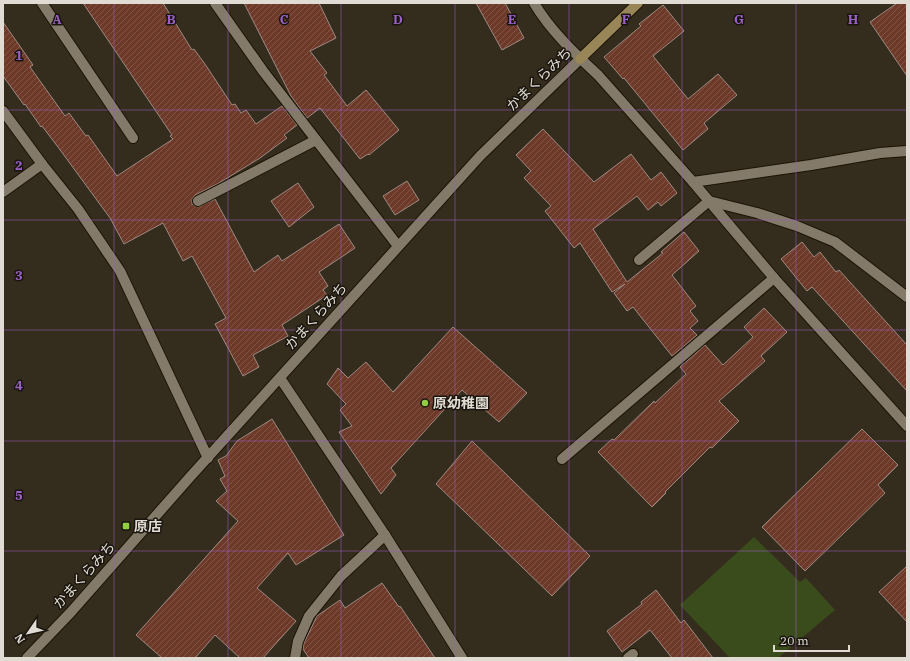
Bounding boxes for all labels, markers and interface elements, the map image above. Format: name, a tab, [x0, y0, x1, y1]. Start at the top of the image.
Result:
text: A	[52, 11, 62, 28]
text: B	[166, 11, 176, 28]
text: C	[280, 11, 289, 28]
text: D	[393, 11, 403, 28]
text: E	[508, 11, 516, 28]
text: F	[622, 11, 630, 28]
text: G	[734, 11, 744, 28]
text: H	[848, 11, 859, 28]
street label: かまくらみち	[503, 43, 575, 115]
text: 1	[15, 47, 23, 64]
text: 2	[15, 157, 23, 174]
text: 3	[15, 267, 23, 284]
street label: かまくらみち	[281, 279, 351, 353]
text: 4	[15, 377, 23, 394]
place label: 原幼稚園	[433, 394, 489, 412]
marker: 原幼稚園	[420, 398, 430, 408]
text: 5	[15, 487, 23, 504]
place label: 原店	[134, 517, 162, 535]
marker: 原店	[121, 521, 131, 531]
street label: かまくらみち	[49, 538, 119, 612]
north arrow	[8, 613, 48, 653]
scale bar	[774, 627, 849, 653]
text: N	[11, 631, 28, 646]
text: 20 m	[780, 633, 809, 648]

